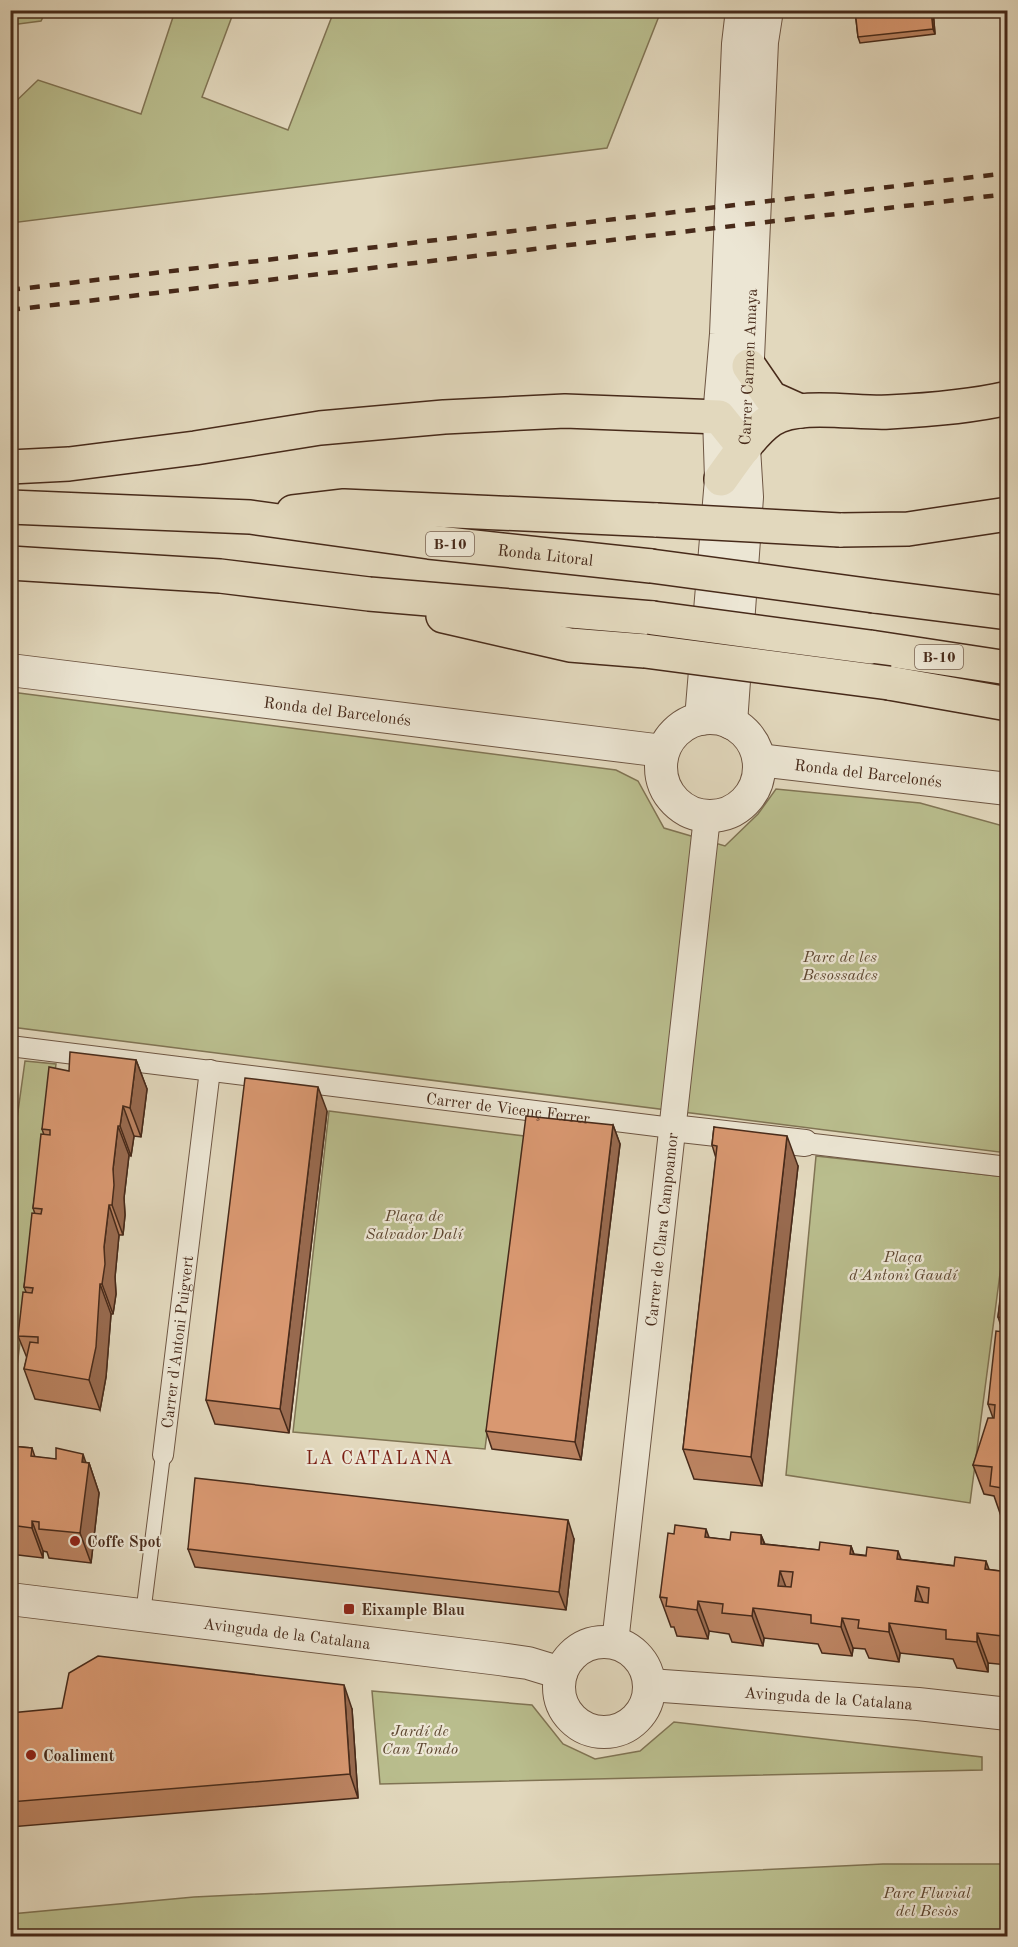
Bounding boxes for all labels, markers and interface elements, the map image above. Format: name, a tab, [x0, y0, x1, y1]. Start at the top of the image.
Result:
street label: Carrer Carmen Amaya	[738, 288, 761, 446]
road number: B-10	[426, 532, 474, 556]
street label: Ronda Litoral	[496, 543, 594, 570]
road number: B-10	[915, 645, 963, 669]
street label: Ronda del Barcelonés	[263, 696, 412, 730]
street label: Ronda del Barcelonés	[793, 758, 943, 791]
park label: Parc de les Besossades	[801, 950, 878, 984]
street label: Carrer de Vicenç Ferrer	[425, 1092, 591, 1128]
street label: Carrer de Clara Campoamor	[644, 1132, 682, 1328]
park label: Plaça de Salvador Dalí	[365, 1209, 464, 1243]
park label: Plaça d'Antoni Gaudí	[849, 1250, 959, 1284]
street label: Carrer d'Antoni Puigvert	[160, 1254, 197, 1429]
district label: LA CATALANA	[306, 1450, 454, 1468]
marker: Coffe Spot	[68, 1534, 82, 1548]
place label: Coffe Spot	[87, 1535, 162, 1551]
marker: Eixample Blau	[342, 1602, 356, 1616]
place label: Eixample Blau	[361, 1603, 465, 1619]
street label: Avinguda de la Catalana	[202, 1617, 371, 1653]
street label: Avinguda de la Catalana	[744, 1686, 913, 1714]
park label: Jardí de Can Tondo	[382, 1724, 458, 1758]
marker: Coaliment	[24, 1748, 38, 1762]
place label: Coaliment	[43, 1749, 115, 1765]
park label: Parc Fluvial del Besòs	[882, 1886, 971, 1920]

